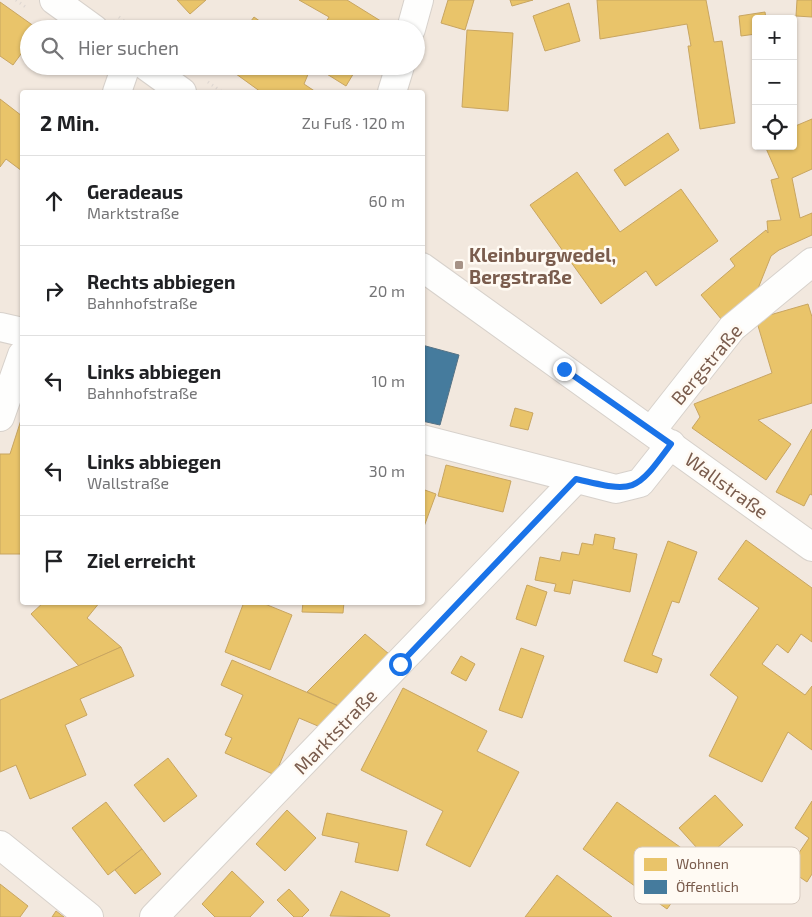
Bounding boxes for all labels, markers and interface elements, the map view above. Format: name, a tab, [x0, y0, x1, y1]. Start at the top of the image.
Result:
map controls	[752, 15, 797, 150]
button: +	[752, 15, 797, 60]
search box	[20, 20, 425, 75]
icon: search	[38, 34, 66, 62]
text: Hier suchen	[78, 36, 179, 59]
button: −	[752, 60, 797, 105]
button: locate	[752, 105, 797, 150]
text: 2 Min.	[40, 110, 100, 135]
text: Zu Fuß · 120 m	[302, 113, 405, 132]
text: Geradeaus	[87, 180, 183, 203]
icon: ahead	[40, 187, 68, 215]
text: 60 m	[369, 191, 405, 210]
text: Marktstraße	[87, 203, 179, 222]
place label: Kleinburgwedel, Bergstraße	[469, 243, 616, 288]
marker: Kleinburgwedel, Bergstraße	[453, 259, 465, 271]
text: Rechts abbiegen	[87, 270, 235, 293]
icon: right	[40, 277, 68, 305]
text: 20 m	[369, 281, 405, 300]
text: Bahnhofstraße	[87, 293, 198, 312]
street label: Bergstraße	[666, 319, 746, 409]
route end	[553, 358, 576, 381]
text: Links abbiegen	[87, 360, 221, 383]
icon: left	[40, 367, 68, 395]
text: 10 m	[371, 371, 405, 390]
text: Bahnhofstraße	[87, 383, 198, 402]
street label: Wallstraße	[681, 447, 773, 523]
text: Links abbiegen	[87, 450, 221, 473]
icon: left	[40, 457, 68, 485]
text: 30 m	[369, 461, 405, 480]
text: Wallstraße	[87, 473, 169, 492]
icon: arrive	[40, 547, 68, 575]
text: Ziel erreicht	[87, 549, 196, 572]
route start	[389, 653, 412, 676]
street label: Marktstraße	[289, 684, 381, 778]
legend	[634, 847, 800, 904]
text: Wohnen	[676, 855, 729, 872]
text: Öffentlich	[676, 878, 739, 895]

